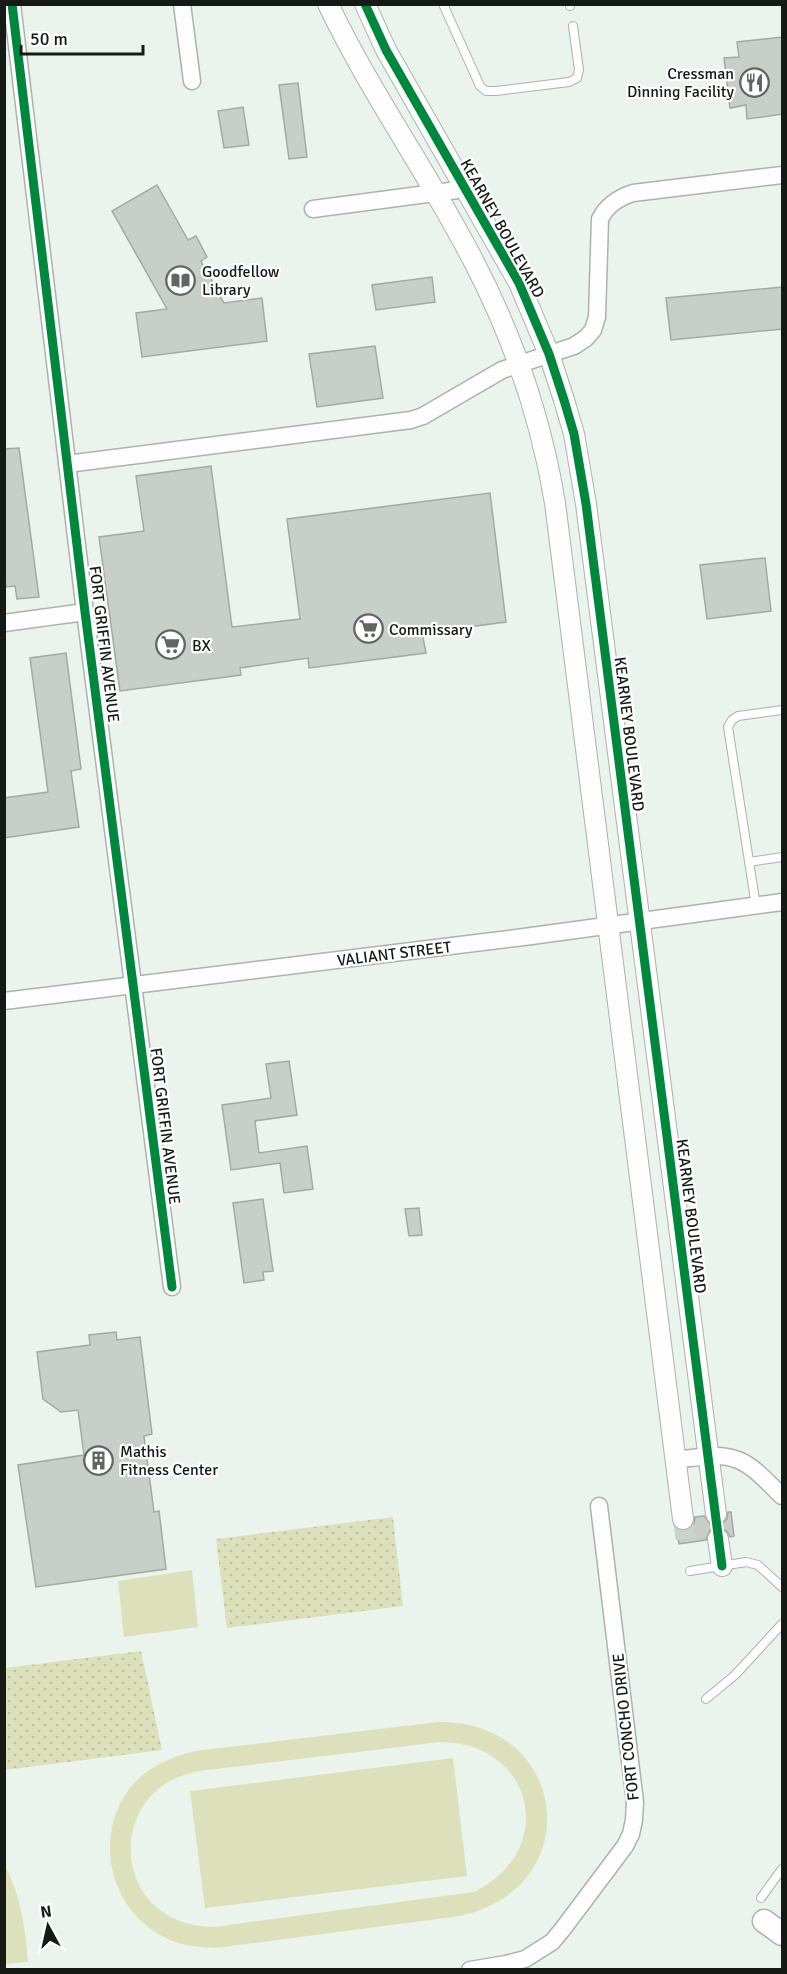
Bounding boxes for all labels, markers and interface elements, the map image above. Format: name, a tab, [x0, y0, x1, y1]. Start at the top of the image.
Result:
scale bar	[21, 18, 142, 56]
text: 50 m	[30, 28, 68, 50]
place label: Cressman Dinning Facility	[627, 64, 735, 102]
restaurant icon: Cressman Dinning Facility	[739, 66, 771, 98]
street label: KEARNEY BOULEVARD	[456, 156, 549, 301]
place label: Goodfellow Library	[202, 262, 280, 300]
library icon: Goodfellow Library	[165, 264, 197, 296]
street label: FORT GRIFFIN AVENUE	[84, 565, 124, 724]
supermarket icon: Commissary	[352, 613, 384, 645]
place label: Commissary	[389, 620, 473, 640]
supermarket icon: BX	[155, 629, 187, 661]
place label: BX	[192, 636, 211, 656]
street label: KEARNEY BOULEVARD	[610, 656, 648, 813]
street label: VALIANT STREET	[336, 937, 453, 971]
street label: FORT GRIFFIN AVENUE	[145, 1047, 185, 1206]
street label: KEARNEY BOULEVARD	[672, 1138, 710, 1295]
place label: Mathis Fitness Center	[120, 1442, 218, 1480]
building icon: Mathis Fitness Center	[83, 1444, 115, 1476]
street label: FORT CONCHO DRIVE	[608, 1652, 644, 1802]
north arrow	[18, 1896, 78, 1956]
text: N	[39, 1901, 53, 1923]

